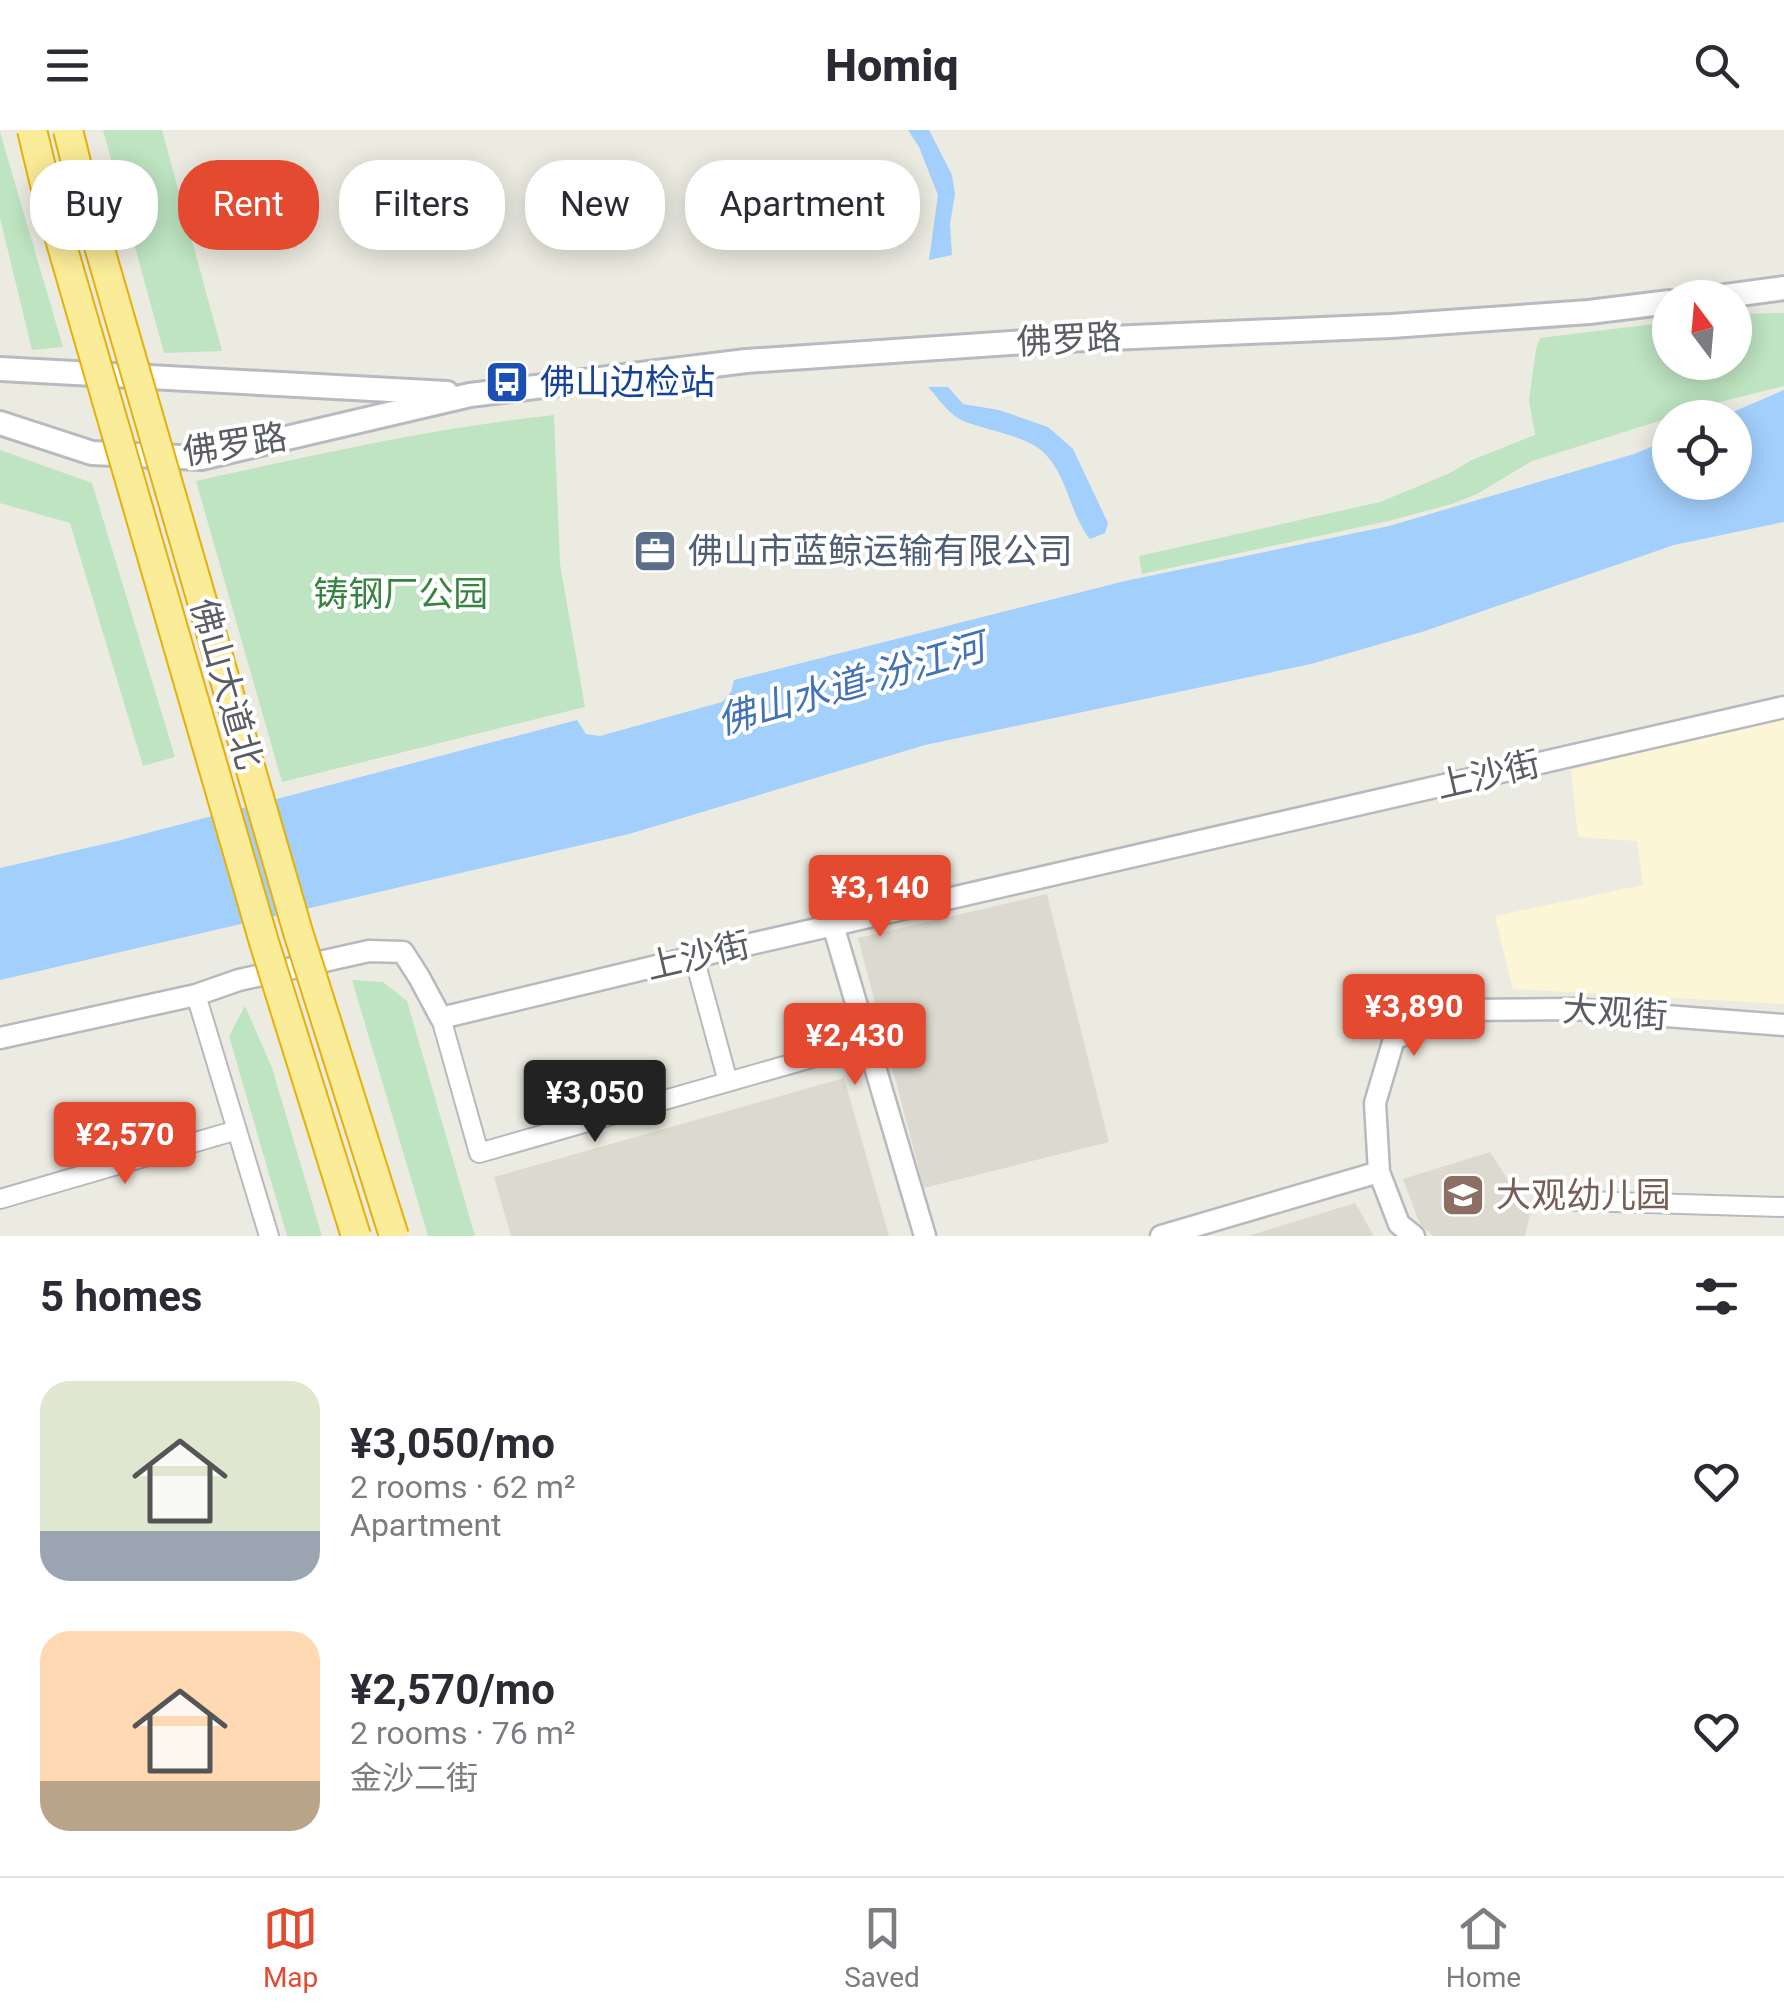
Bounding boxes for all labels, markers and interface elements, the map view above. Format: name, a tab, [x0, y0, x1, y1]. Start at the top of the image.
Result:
icon: menu	[40, 38, 95, 93]
icon: search	[1689, 38, 1744, 93]
text: Homiq	[825, 39, 959, 92]
chip: Buy	[30, 160, 158, 250]
chip: Rent	[178, 160, 319, 250]
chip: Filters	[339, 160, 505, 250]
chip: New	[525, 160, 665, 250]
chip: Apartment	[685, 160, 920, 250]
north arrow	[1652, 280, 1752, 380]
map controls	[1652, 280, 1752, 500]
street label: 佛罗路	[1015, 317, 1123, 363]
bus stop icon: 佛山边检站	[484, 359, 530, 405]
place label: 佛山边检站	[540, 362, 715, 403]
button: locate	[1652, 400, 1752, 500]
street label: 佛罗路	[180, 417, 290, 473]
office icon: 佛山市蓝鲸运输有限公司	[632, 528, 678, 574]
place label: 佛山市蓝鲸运输有限公司	[688, 531, 1073, 572]
park label: 铸钢厂公园	[313, 574, 489, 615]
street label: 佛山大道北	[182, 594, 270, 774]
water label: 佛山水道-汾江河	[712, 623, 997, 743]
street label: 上沙街	[1432, 743, 1544, 807]
pin: ¥3,140	[799, 855, 961, 940]
text: ¥3,140	[831, 868, 929, 906]
street label: 上沙街	[642, 924, 754, 988]
pin: ¥3,890	[1333, 974, 1495, 1059]
text: ¥3,890	[1365, 987, 1463, 1025]
street label: 大观街	[1561, 989, 1669, 1037]
pin: ¥2,430	[774, 1003, 936, 1088]
text: ¥2,430	[806, 1016, 904, 1054]
pin: ¥3,050	[514, 1060, 676, 1145]
text: ¥3,050	[546, 1073, 644, 1111]
pin: ¥2,570	[44, 1102, 206, 1187]
text: ¥2,570	[76, 1115, 174, 1153]
school or university icon: 大观幼儿园	[1440, 1172, 1486, 1218]
place label: 大观幼儿园	[1496, 1175, 1671, 1216]
icon: filters	[1689, 1269, 1744, 1324]
text: 5 homes	[40, 1272, 202, 1321]
text: ¥3,050/mo	[350, 1419, 555, 1468]
icon: home	[120, 1421, 240, 1541]
icon: heart	[1689, 1454, 1744, 1509]
text: 2 rooms · 62 m²	[350, 1468, 575, 1506]
text: Apartment	[350, 1506, 502, 1544]
text: ¥2,570/mo	[350, 1665, 555, 1714]
icon: home	[120, 1671, 240, 1791]
icon: heart	[1689, 1704, 1744, 1759]
text: 2 rooms · 76 m²	[350, 1714, 575, 1752]
text: 金沙二街	[350, 1759, 478, 1797]
tab: Map	[263, 1901, 318, 1994]
tab: Saved	[844, 1901, 920, 1994]
tab: Home	[1446, 1901, 1521, 1994]

